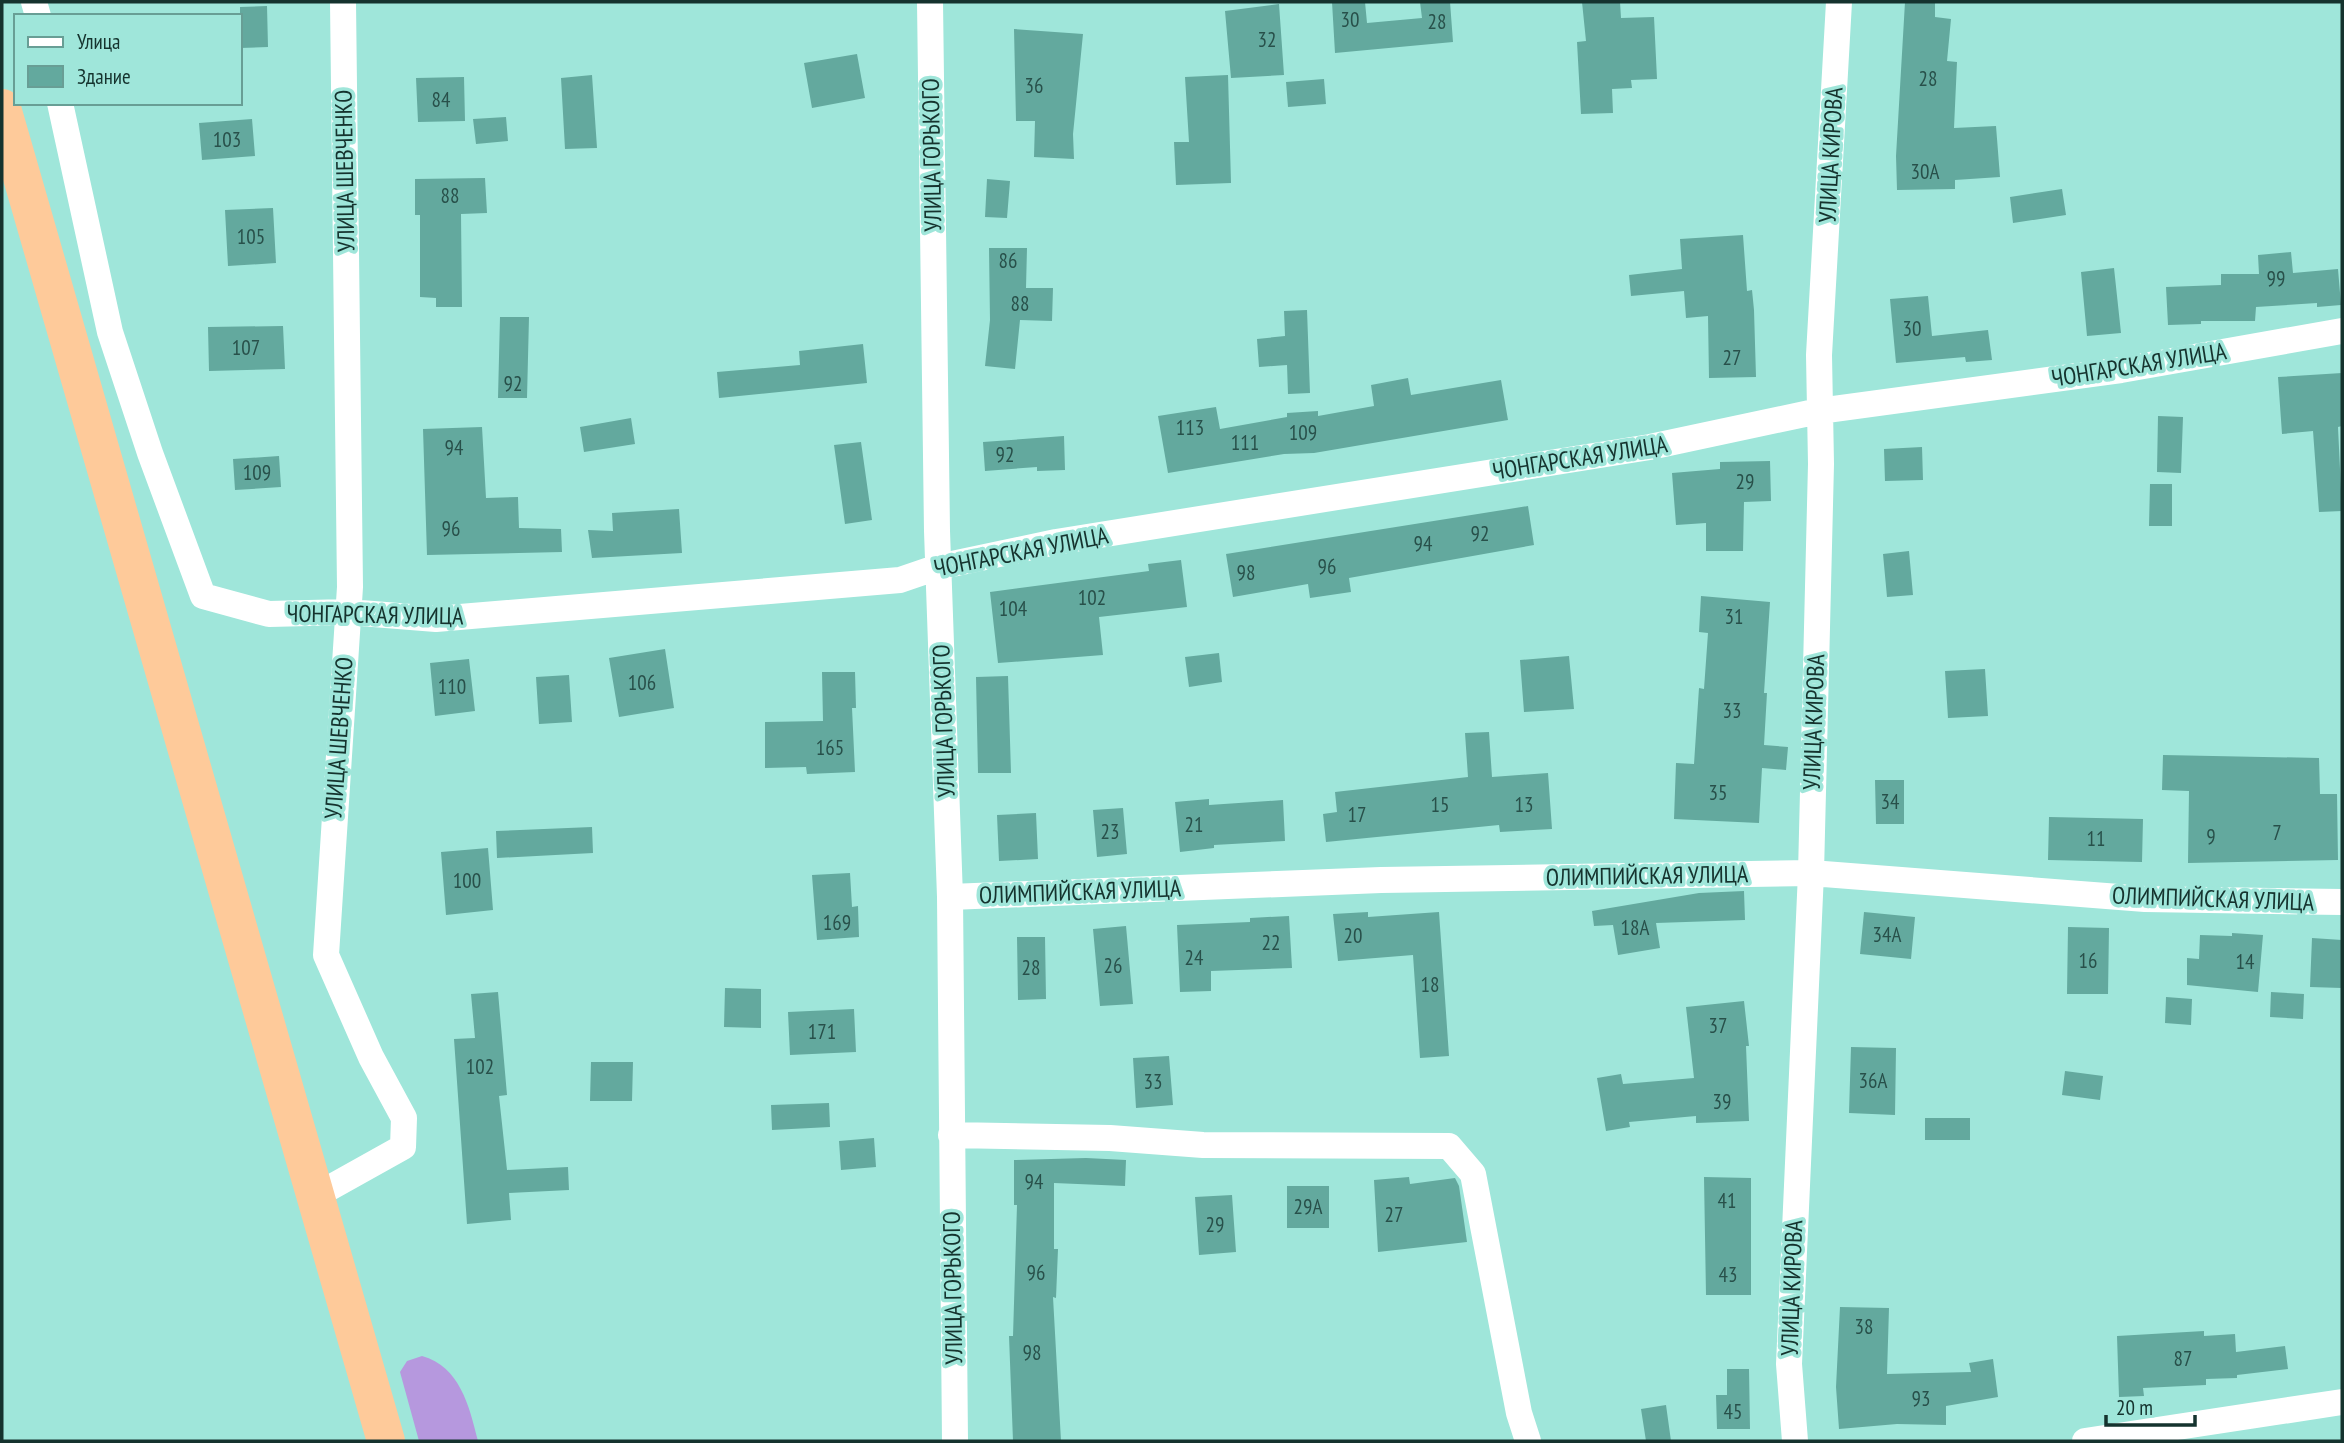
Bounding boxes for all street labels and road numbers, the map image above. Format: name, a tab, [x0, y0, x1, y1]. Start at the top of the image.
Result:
street label: УЛИЦА ГОРЬКОГО	[915, 78, 948, 232]
street label: УЛИЦА КИРОВА	[1811, 86, 1850, 224]
street label: УЛИЦА ШЕВЧЕНКО	[328, 90, 361, 252]
street label: ЧОНГАРСКАЯ УЛИЦА	[2049, 335, 2229, 394]
street label: ЧОНГАРСКАЯ УЛИЦА	[1490, 428, 1670, 487]
street label: ЧОНГАРСКАЯ УЛИЦА	[931, 519, 1111, 584]
street label: ЧОНГАРСКАЯ УЛИЦА	[286, 597, 464, 632]
street label: УЛИЦА ГОРЬКОГО	[925, 644, 962, 798]
street label: УЛИЦА КИРОВА	[1796, 653, 1831, 790]
street label: УЛИЦА ШЕВЧЕНКО	[317, 656, 360, 820]
street label: ОЛИМПИЙСКАЯ УЛИЦА	[1546, 858, 1749, 893]
street label: ОЛИМПИЙСКАЯ УЛИЦА	[978, 872, 1182, 911]
street label: ОЛИМПИЙСКАЯ УЛИЦА	[2111, 879, 2315, 918]
street label: УЛИЦА ГОРЬКОГО	[936, 1211, 969, 1365]
street label: УЛИЦА КИРОВА	[1774, 1219, 1809, 1356]

